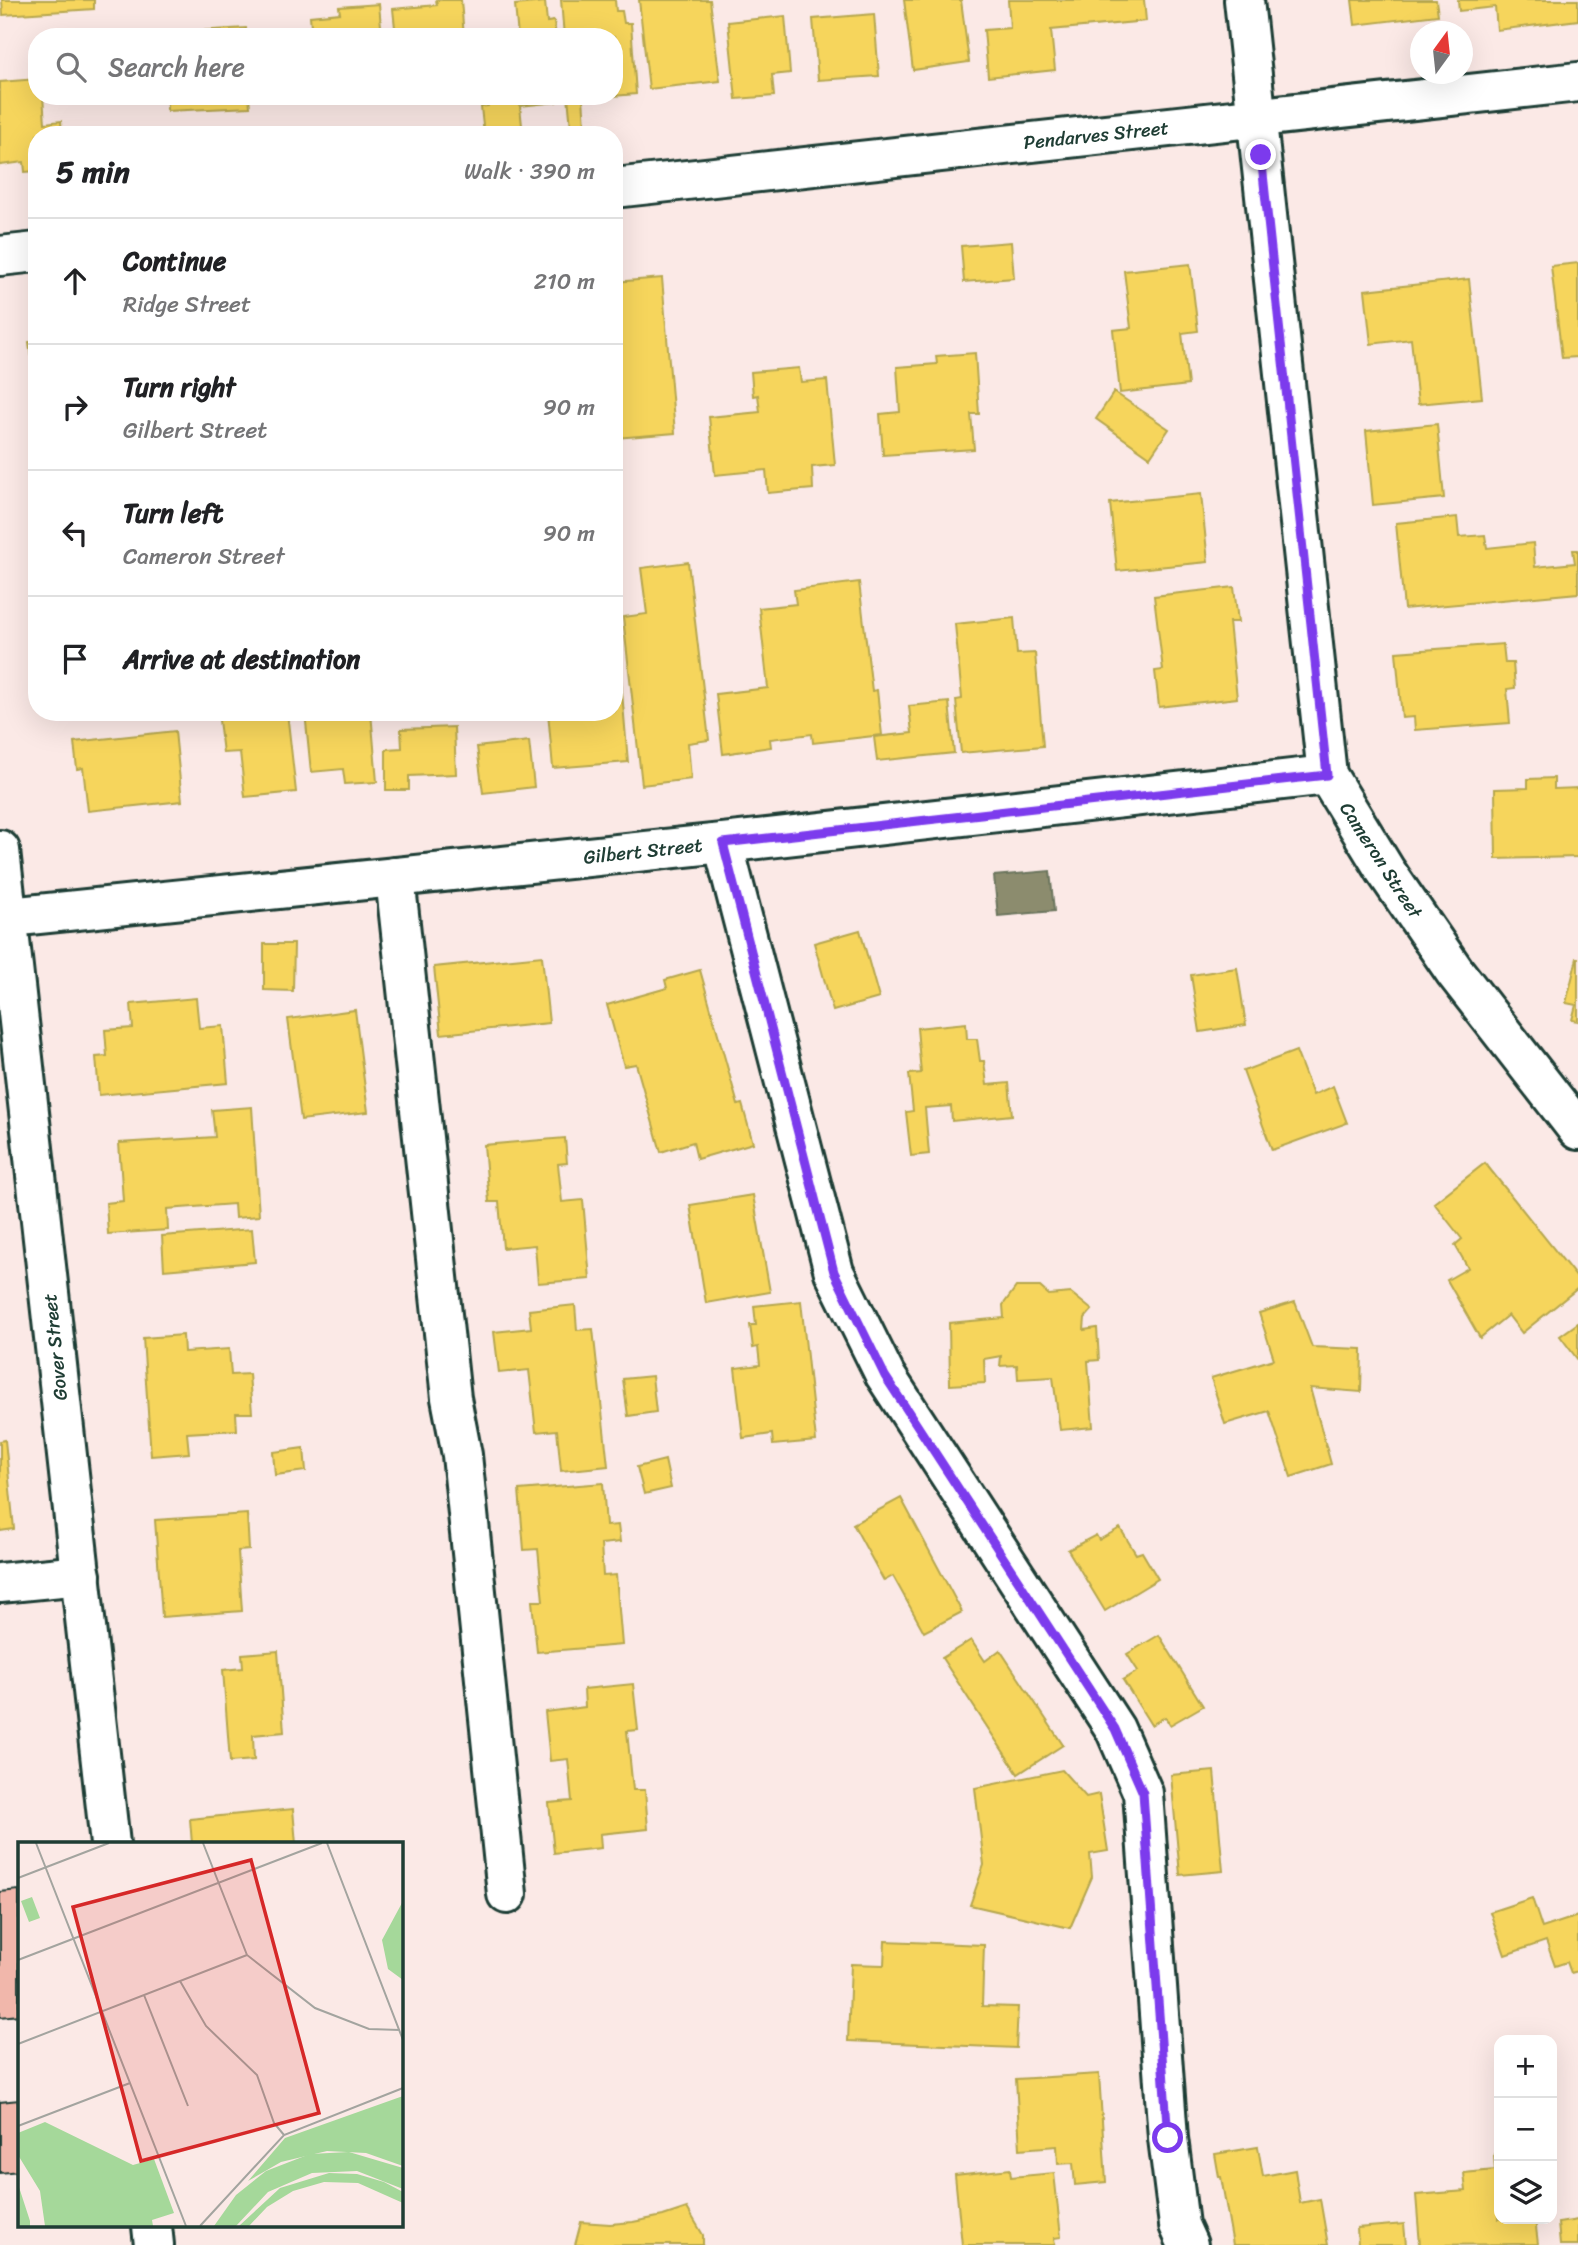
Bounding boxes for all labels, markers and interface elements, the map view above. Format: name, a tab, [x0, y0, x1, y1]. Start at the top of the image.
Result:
north arrow	[1410, 21, 1473, 84]
search box	[28, 28, 623, 105]
text: Search here	[108, 44, 245, 90]
icon: search	[52, 48, 90, 86]
street label: Pendarves Street	[1022, 111, 1170, 159]
route end	[1245, 139, 1276, 170]
text: 5 min	[56, 145, 130, 199]
text: Walk · 390 m	[464, 151, 595, 192]
text: Continue	[123, 238, 226, 284]
text: 210 m	[534, 261, 595, 302]
icon: ahead	[56, 262, 94, 300]
text: Ridge Street	[123, 284, 251, 325]
text: Turn right	[123, 364, 236, 410]
text: 90 m	[543, 387, 595, 428]
icon: right	[56, 388, 94, 426]
text: Gilbert Street	[123, 410, 267, 451]
text: Turn left	[123, 490, 223, 536]
text: 90 m	[543, 513, 595, 554]
icon: left	[56, 514, 94, 552]
text: Cameron Street	[123, 536, 285, 577]
text: Arrive at destination	[123, 636, 360, 682]
icon: arrive	[56, 640, 94, 678]
street label: Cameron Street	[1331, 795, 1432, 926]
street label: Gilbert Street	[582, 828, 704, 874]
street label: Gover Street	[33, 1292, 77, 1402]
inset map	[18, 1842, 402, 2228]
map controls	[1494, 2035, 1557, 2224]
button: +	[1494, 2035, 1557, 2098]
button: −	[1494, 2098, 1557, 2161]
route start	[1152, 2122, 1183, 2153]
button: layers	[1494, 2161, 1557, 2224]

